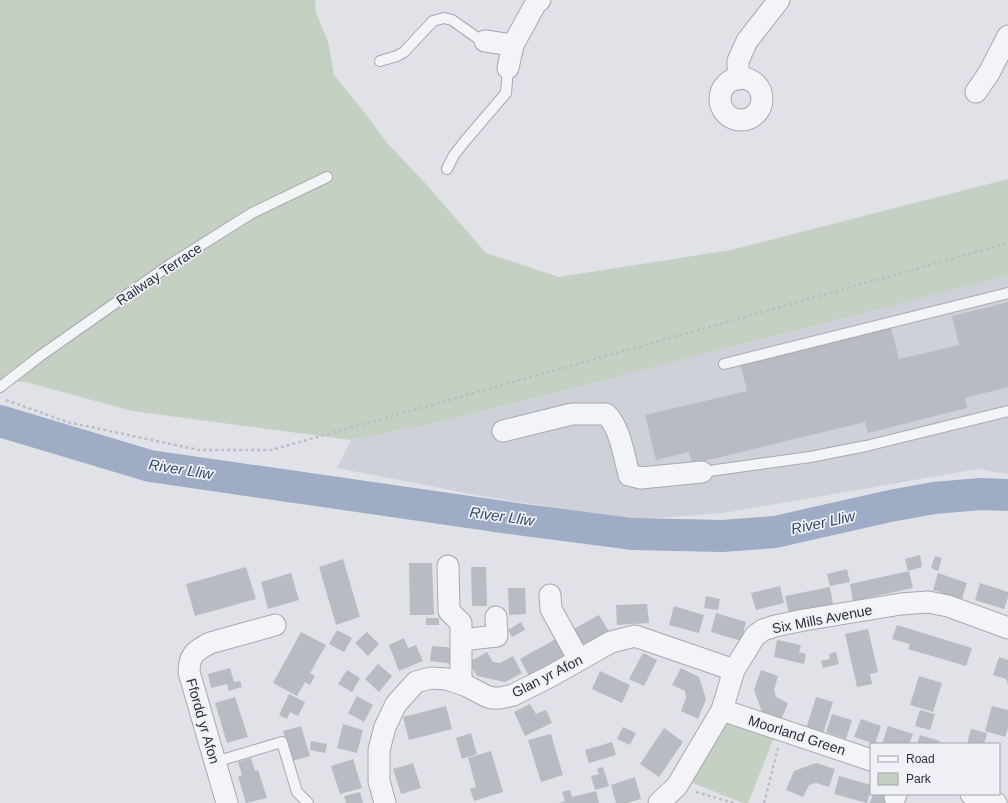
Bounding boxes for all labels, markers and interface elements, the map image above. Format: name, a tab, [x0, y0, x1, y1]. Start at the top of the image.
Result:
street label: Railway Terrace	[113, 239, 205, 308]
water label: River Lliw	[148, 456, 216, 483]
water label: River Lliw	[469, 503, 537, 529]
water label: River Lliw	[789, 507, 858, 537]
street label: Six Mills Avenue	[771, 601, 874, 637]
street label: Glan yr Afon	[509, 651, 585, 701]
street label: Ffordd yr Afon	[183, 677, 223, 765]
street label: Moorland Green	[746, 712, 848, 758]
legend	[870, 743, 1000, 795]
text: Road	[906, 752, 935, 766]
text: Park	[906, 772, 932, 786]

